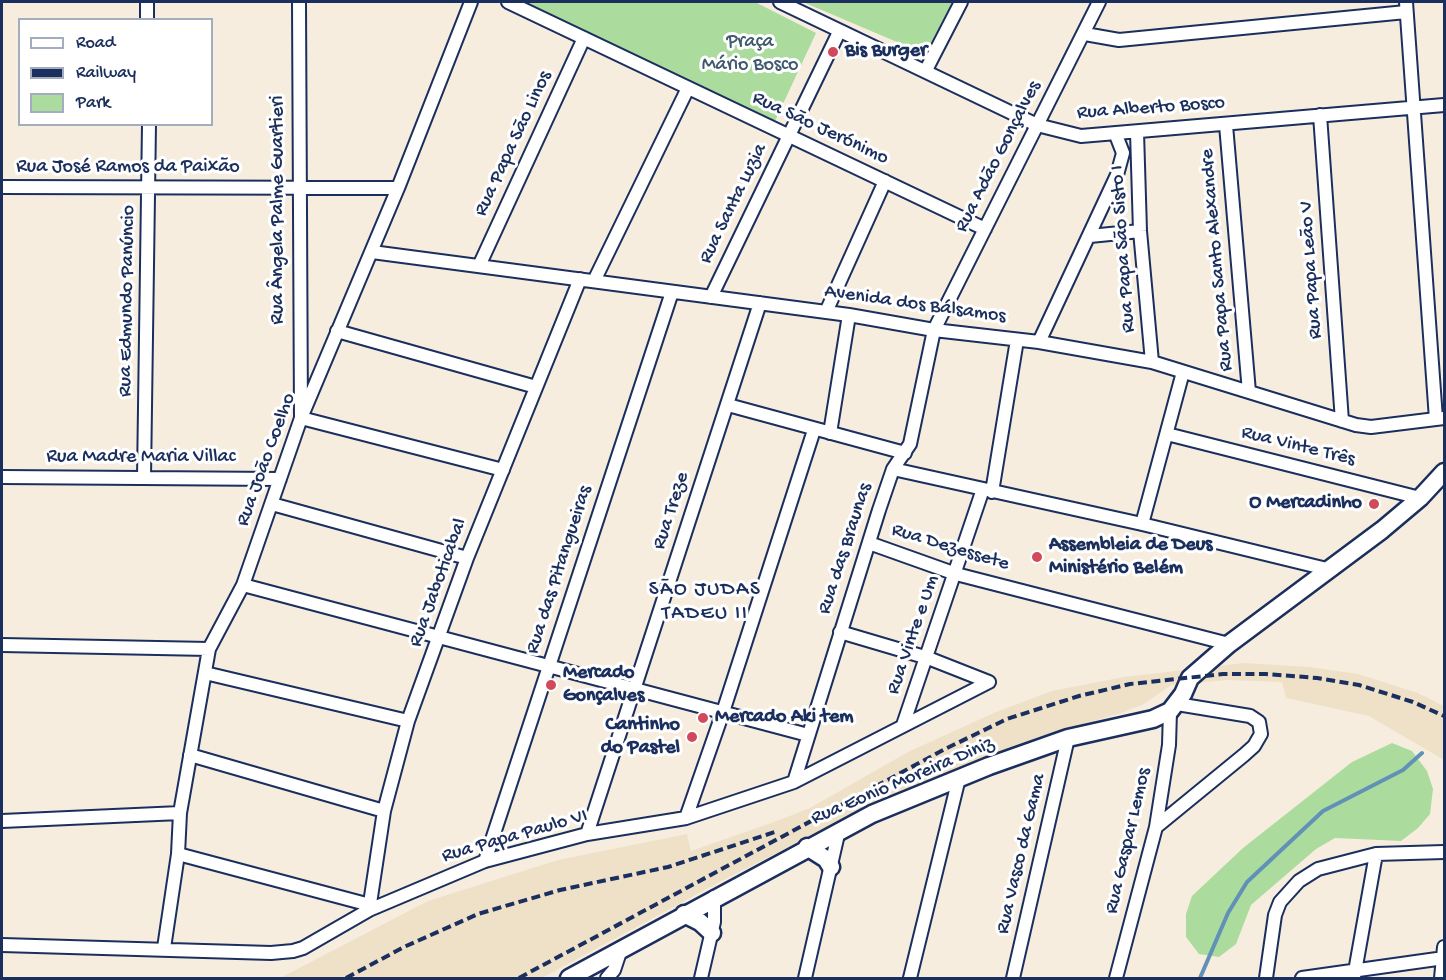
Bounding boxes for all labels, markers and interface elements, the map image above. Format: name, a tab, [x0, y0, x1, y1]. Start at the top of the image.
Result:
legend	[18, 18, 213, 126]
park label: Praça Mário Bosco	[702, 31, 798, 78]
text: Road	[76, 33, 115, 54]
place label: Bis Burger	[845, 40, 927, 64]
marker: Bis Burger	[826, 45, 840, 59]
text: Railway	[76, 63, 136, 84]
street label: Rua Papa São Linos	[470, 67, 558, 221]
street label: Rua Adão Gonçalves	[950, 77, 1048, 237]
street label: Rua São Jerónimo	[748, 87, 892, 171]
street label: Rua Alberto Bosco	[1076, 92, 1226, 126]
text: Park	[76, 93, 110, 114]
street label: Rua Ângela Palme Guartieri	[267, 95, 291, 325]
street label: Rua Santa Luzia	[695, 140, 773, 268]
street label: Rua Papa Santo Alexandre	[1196, 148, 1240, 372]
street label: Rua José Ramos da Paixão	[16, 156, 240, 180]
street label: Rua Papa São Sisto I	[1106, 164, 1142, 334]
street label: Rua Papa Leão V	[1295, 200, 1329, 340]
street label: Rua Edmundo Panúncio	[114, 205, 142, 397]
street label: Avenida dos Bálsamos	[823, 280, 1007, 330]
street label: Rua João Coelho	[232, 390, 302, 530]
street label: Rua Vinte Três	[1239, 421, 1357, 473]
street label: Rua Madre Maria Villac	[47, 446, 235, 470]
street label: Rua Treze	[648, 469, 696, 553]
street label: Rua das Braunas	[814, 480, 878, 618]
street label: Rua das Pitangueiras	[521, 483, 599, 657]
place label: O Mercadinho	[1249, 492, 1362, 516]
marker: O Mercadinho	[1367, 497, 1381, 511]
street label: Rua Jaboticabal	[405, 516, 473, 650]
street label: Rua Dezessete	[888, 519, 1012, 577]
place label: Assembleia de Deus Ministério Belém	[1049, 534, 1212, 581]
marker: Assembleia de Deus Ministério Belém	[1030, 550, 1044, 564]
street label: Rua Vinte e Um	[882, 572, 946, 698]
district label: SÃO JUDAS TADEU II	[649, 578, 761, 628]
place label: Mercado Gonçalves	[563, 662, 644, 709]
marker: Mercado Gonçalves	[544, 678, 558, 692]
place label: Mercado Aki tem	[715, 706, 853, 730]
marker: Mercado Aki tem	[696, 711, 710, 725]
place label: Cantinho do Pastel	[601, 714, 680, 761]
marker: Cantinho do Pastel	[685, 730, 699, 744]
street label: Rua Eonio Moreira Diniz	[808, 733, 998, 831]
street label: Rua Gaspar Lemos	[1101, 766, 1157, 916]
street label: Rua Vasco da Gama	[992, 772, 1052, 936]
street label: Rua Papa Paulo VI	[439, 805, 591, 869]

